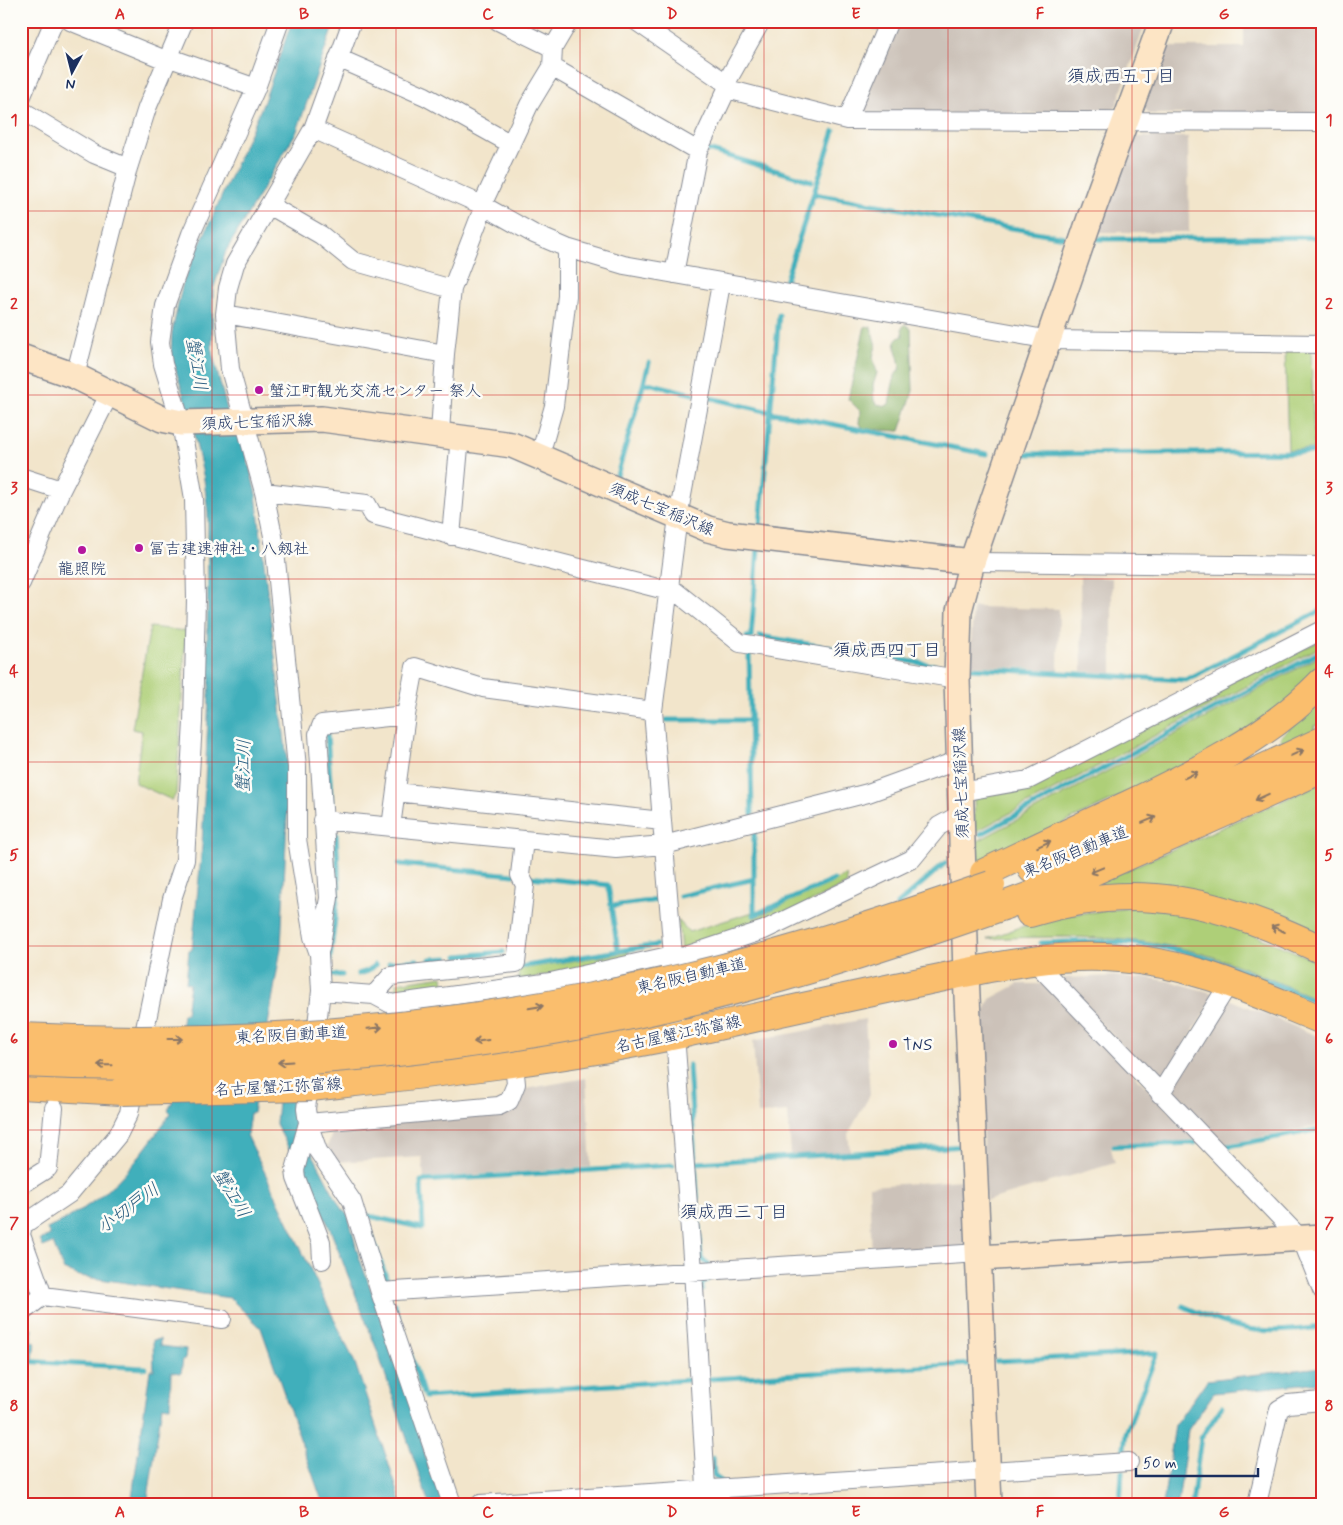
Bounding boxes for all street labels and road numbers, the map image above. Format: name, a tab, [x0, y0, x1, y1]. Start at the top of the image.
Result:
street label: 須成七宝稲沢線	[201, 410, 313, 435]
street label: 須成七宝稲沢線	[606, 478, 717, 541]
street label: 須成七宝稲沢線	[949, 727, 974, 839]
street label: 東名阪自動車道	[1020, 822, 1131, 883]
street label: 東名阪自動車道	[634, 954, 748, 999]
street label: 名古屋蟹江弥富線	[614, 1011, 743, 1058]
street label: 東名阪自動車道	[235, 1022, 348, 1049]
street label: 名古屋蟹江弥富線	[214, 1074, 343, 1101]

